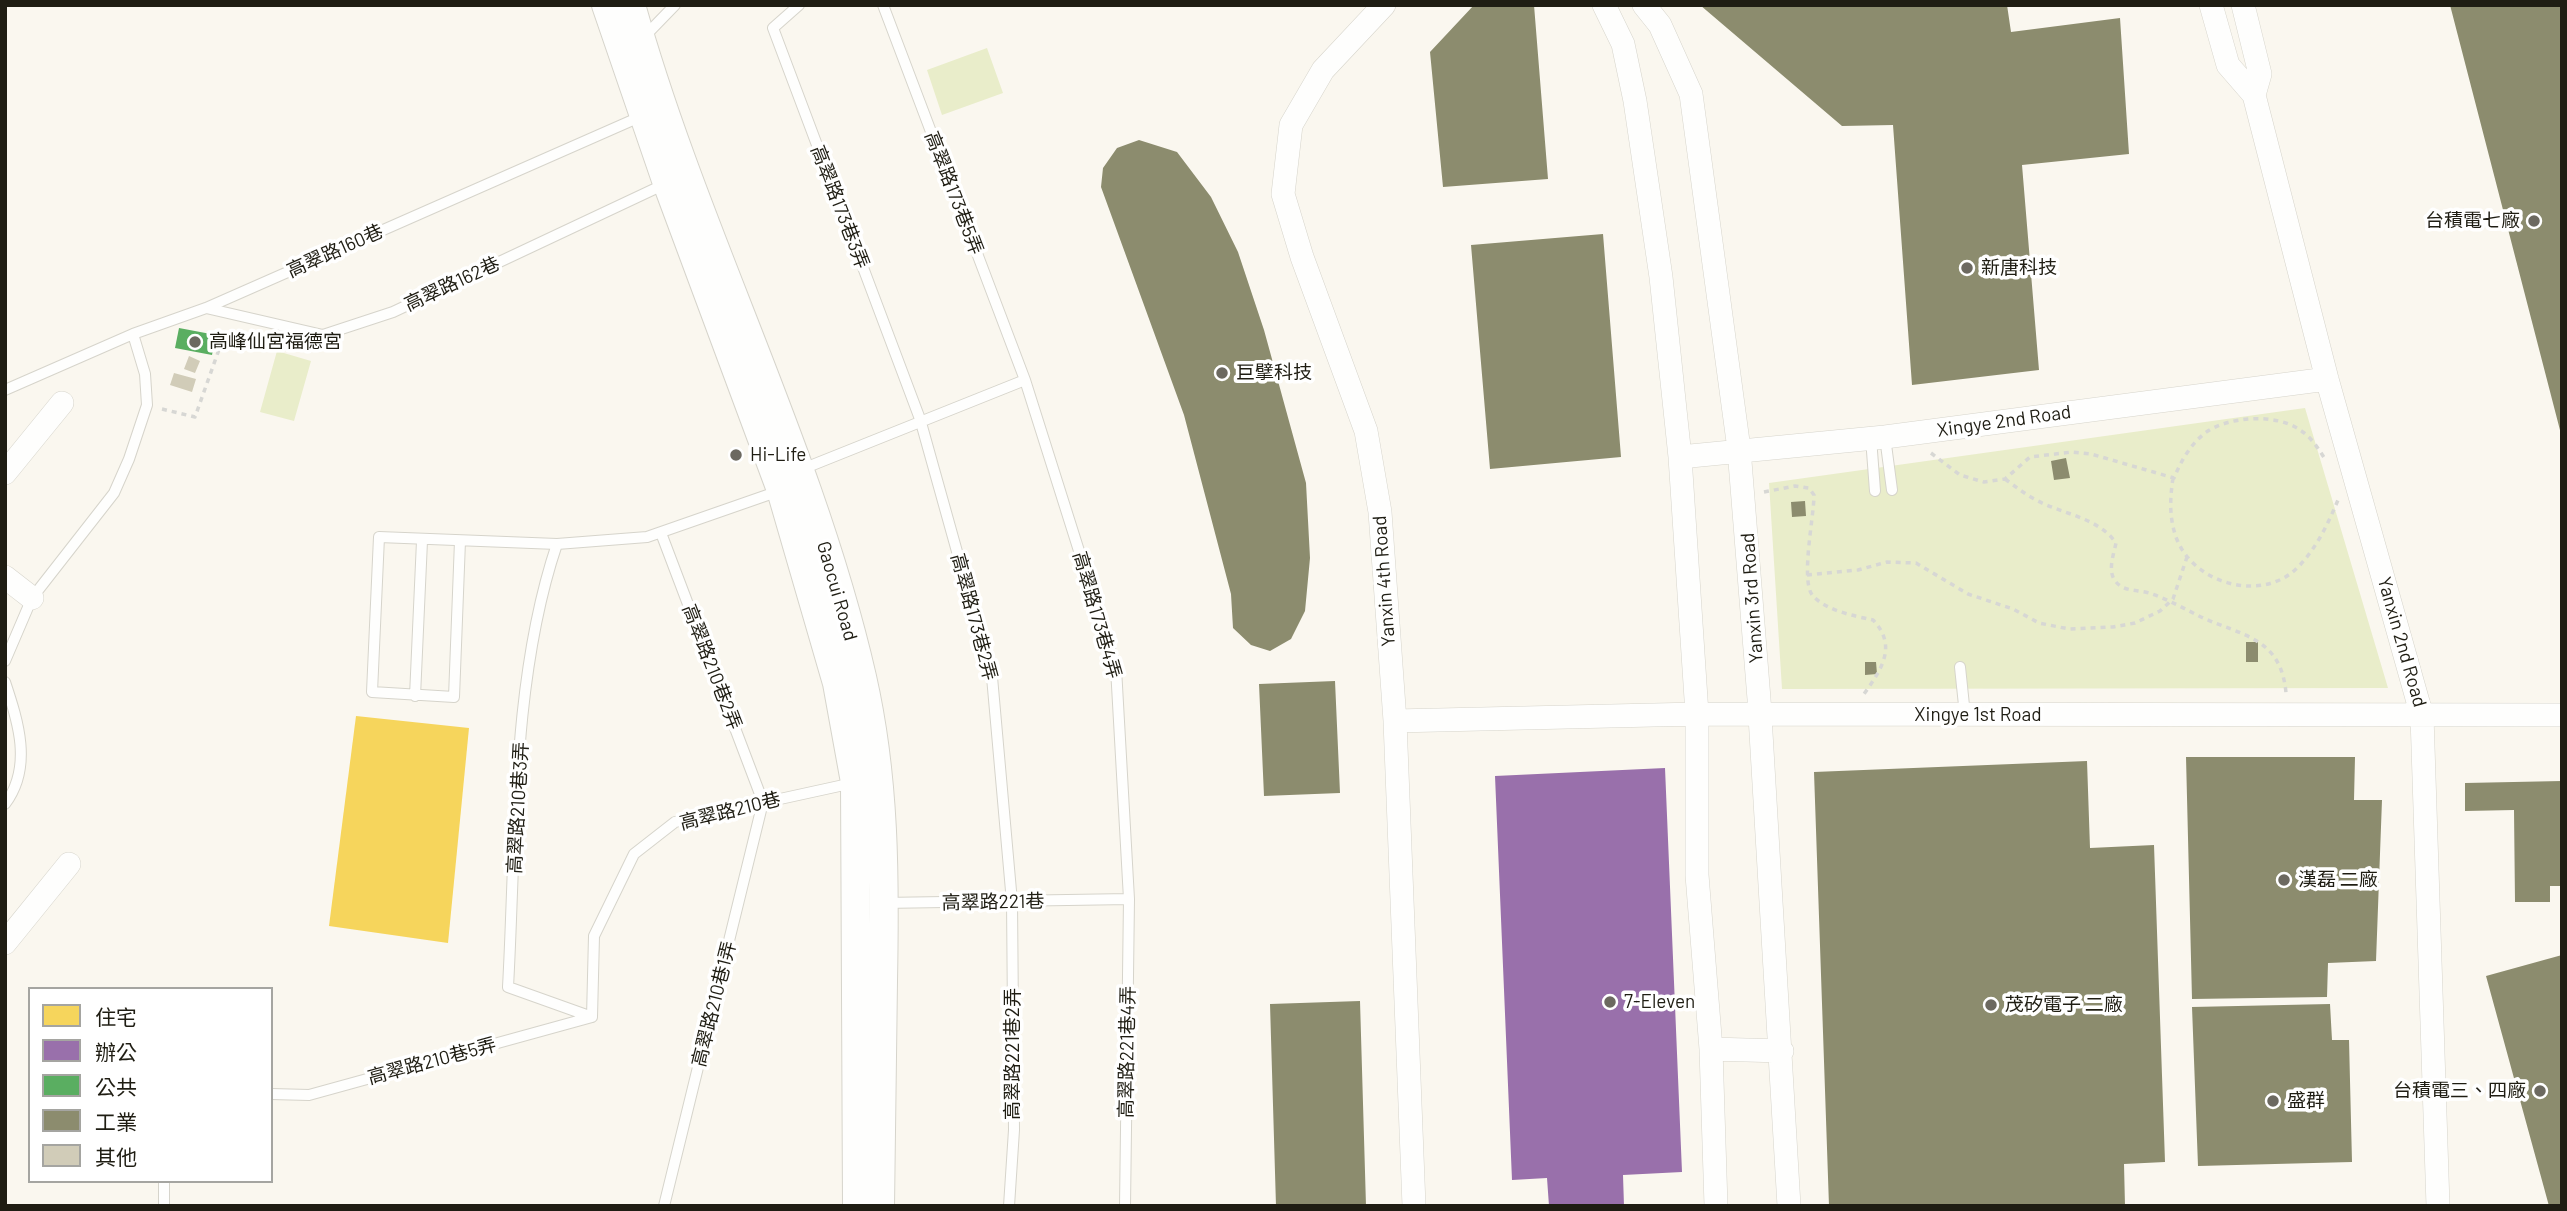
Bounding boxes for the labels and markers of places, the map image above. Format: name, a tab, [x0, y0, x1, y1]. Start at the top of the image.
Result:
place label: 台積電七廠	[2425, 210, 2520, 232]
marker: 台積電七廠	[2526, 213, 2542, 229]
place label: 新唐科技	[1981, 257, 2057, 279]
marker: 新唐科技	[1959, 260, 1975, 276]
place label: 高峰仙宮福德宮	[209, 331, 342, 353]
marker: 高峰仙宮福德宮	[187, 334, 203, 350]
place label: 巨擘科技	[1236, 362, 1312, 384]
marker: 巨擘科技	[1214, 365, 1230, 381]
place label: Hi-Life	[750, 444, 806, 466]
marker: Hi-Life	[728, 447, 744, 463]
place label: 漢磊 二廠	[2298, 869, 2378, 891]
marker: 漢磊 二廠	[2276, 872, 2292, 888]
place label: 7-Eleven	[1624, 991, 1695, 1013]
marker: 7-Eleven	[1602, 994, 1618, 1010]
place label: 茂矽電子 二廠	[2005, 994, 2123, 1016]
marker: 茂矽電子 二廠	[1983, 997, 1999, 1013]
place label: 台積電三、四廠	[2393, 1080, 2526, 1102]
marker: 台積電三、四廠	[2532, 1083, 2548, 1099]
place label: 盛群	[2287, 1090, 2325, 1112]
marker: 盛群	[2265, 1093, 2281, 1109]

